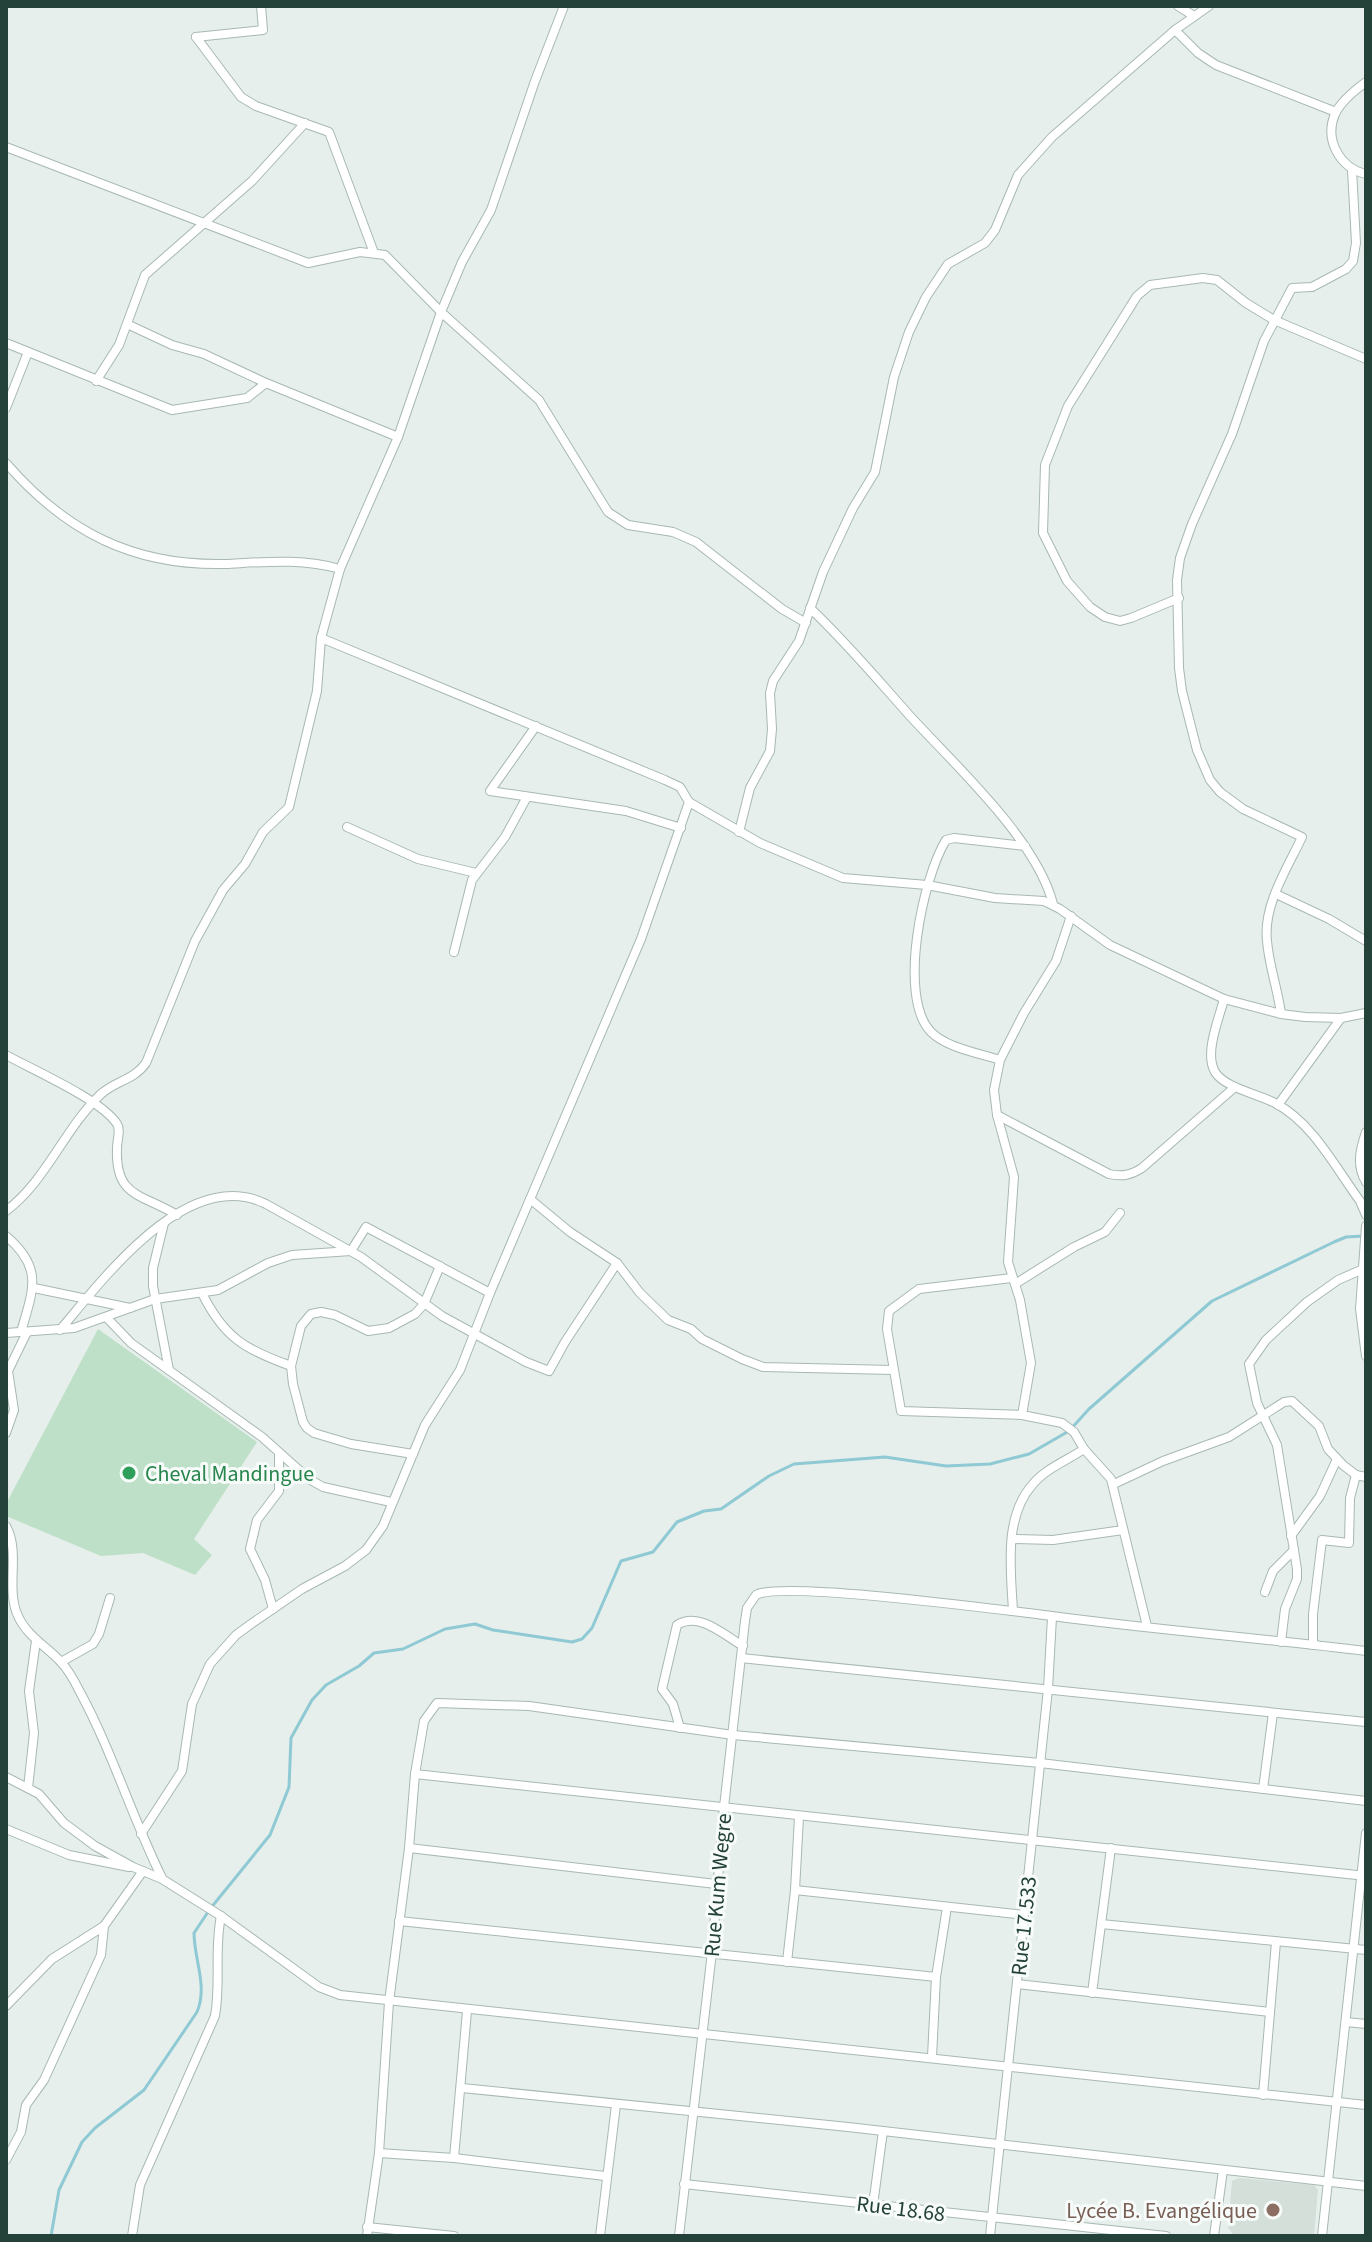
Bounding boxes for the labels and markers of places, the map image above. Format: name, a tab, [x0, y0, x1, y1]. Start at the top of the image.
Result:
place label: Cheval Mandingue	[145, 1458, 314, 1490]
marker: Cheval Mandingue	[120, 1464, 138, 1482]
place label: Lycée B. Evangélique	[1066, 2195, 1257, 2227]
marker: Lycée B. Evangélique	[1264, 2201, 1282, 2219]

